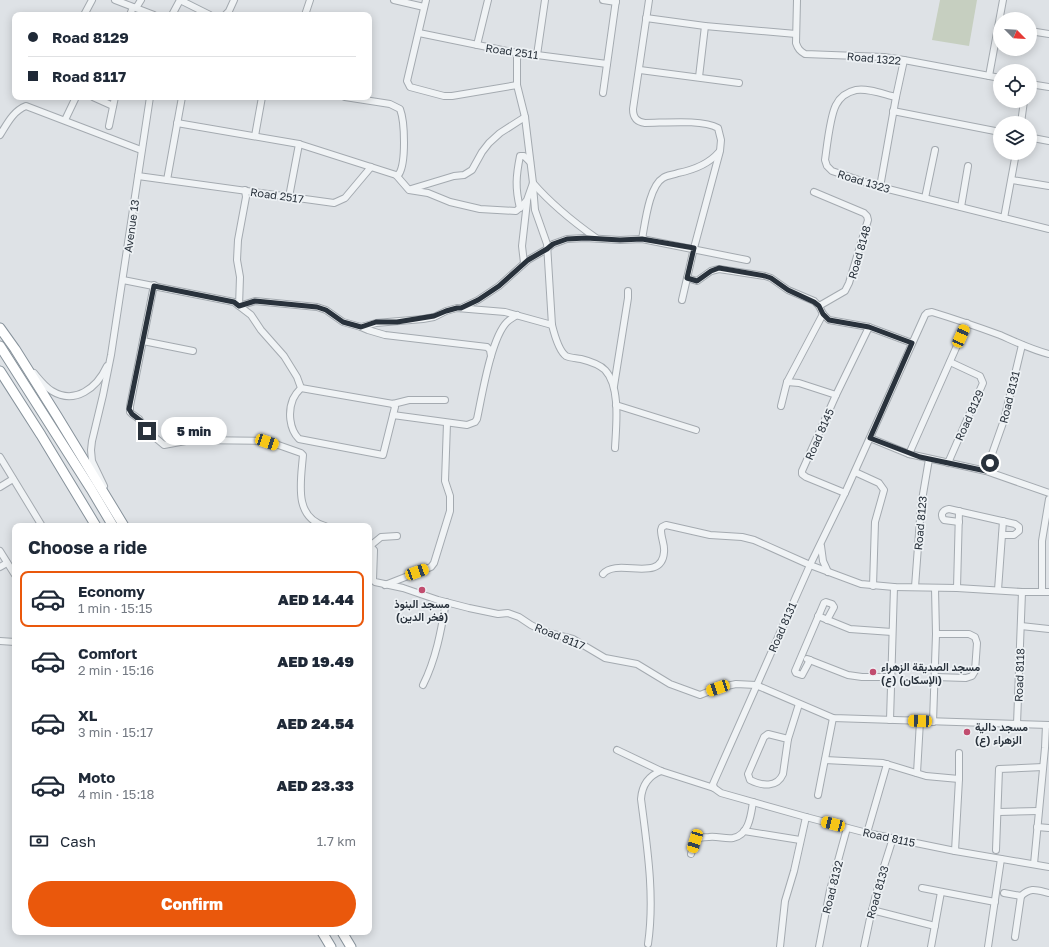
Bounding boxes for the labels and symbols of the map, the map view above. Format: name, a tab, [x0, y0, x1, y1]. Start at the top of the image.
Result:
north arrow	[993, 12, 1037, 56]
street label: Road 2511	[485, 41, 539, 61]
street label: Road 1322	[846, 49, 902, 67]
street label: Road 1323	[836, 167, 892, 195]
street label: Road 2517	[250, 185, 305, 205]
street label: Avenue 13	[121, 199, 141, 253]
street label: Road 8148	[845, 223, 873, 280]
car	[951, 323, 971, 349]
street label: Road 8131	[996, 369, 1022, 425]
street label: Road 8129	[952, 387, 986, 443]
street label: Road 8145	[802, 406, 836, 462]
callout: 5 min	[161, 417, 227, 445]
route end	[138, 422, 156, 440]
car	[254, 432, 280, 452]
route start	[981, 454, 999, 472]
street label: Road 8123	[911, 495, 929, 551]
car	[404, 562, 430, 582]
marker: مسجد البنوذ (فخر الدين)	[417, 585, 427, 595]
place label: مسجد البنوذ (فخر الدين)	[394, 597, 450, 624]
street label: Road 8131	[765, 600, 799, 654]
street label: Road 8117	[533, 620, 587, 652]
street label: Road 8118	[1012, 648, 1026, 702]
place label: مسجد الصديقة الزهراء (ع) (الإسكان)	[881, 660, 980, 688]
marker: مسجد الصديقة الزهراء (ع) (الإسكان)	[868, 667, 878, 677]
car	[705, 678, 731, 698]
car	[908, 715, 932, 727]
place label: مسجد دالية الزهراء (ع)	[975, 720, 1028, 748]
marker: مسجد دالية الزهراء (ع)	[962, 727, 972, 737]
car	[820, 815, 846, 833]
street label: Road 8115	[861, 825, 917, 849]
car	[686, 828, 704, 854]
street label: Road 8132	[819, 859, 845, 915]
street label: Road 8133	[863, 864, 891, 920]

